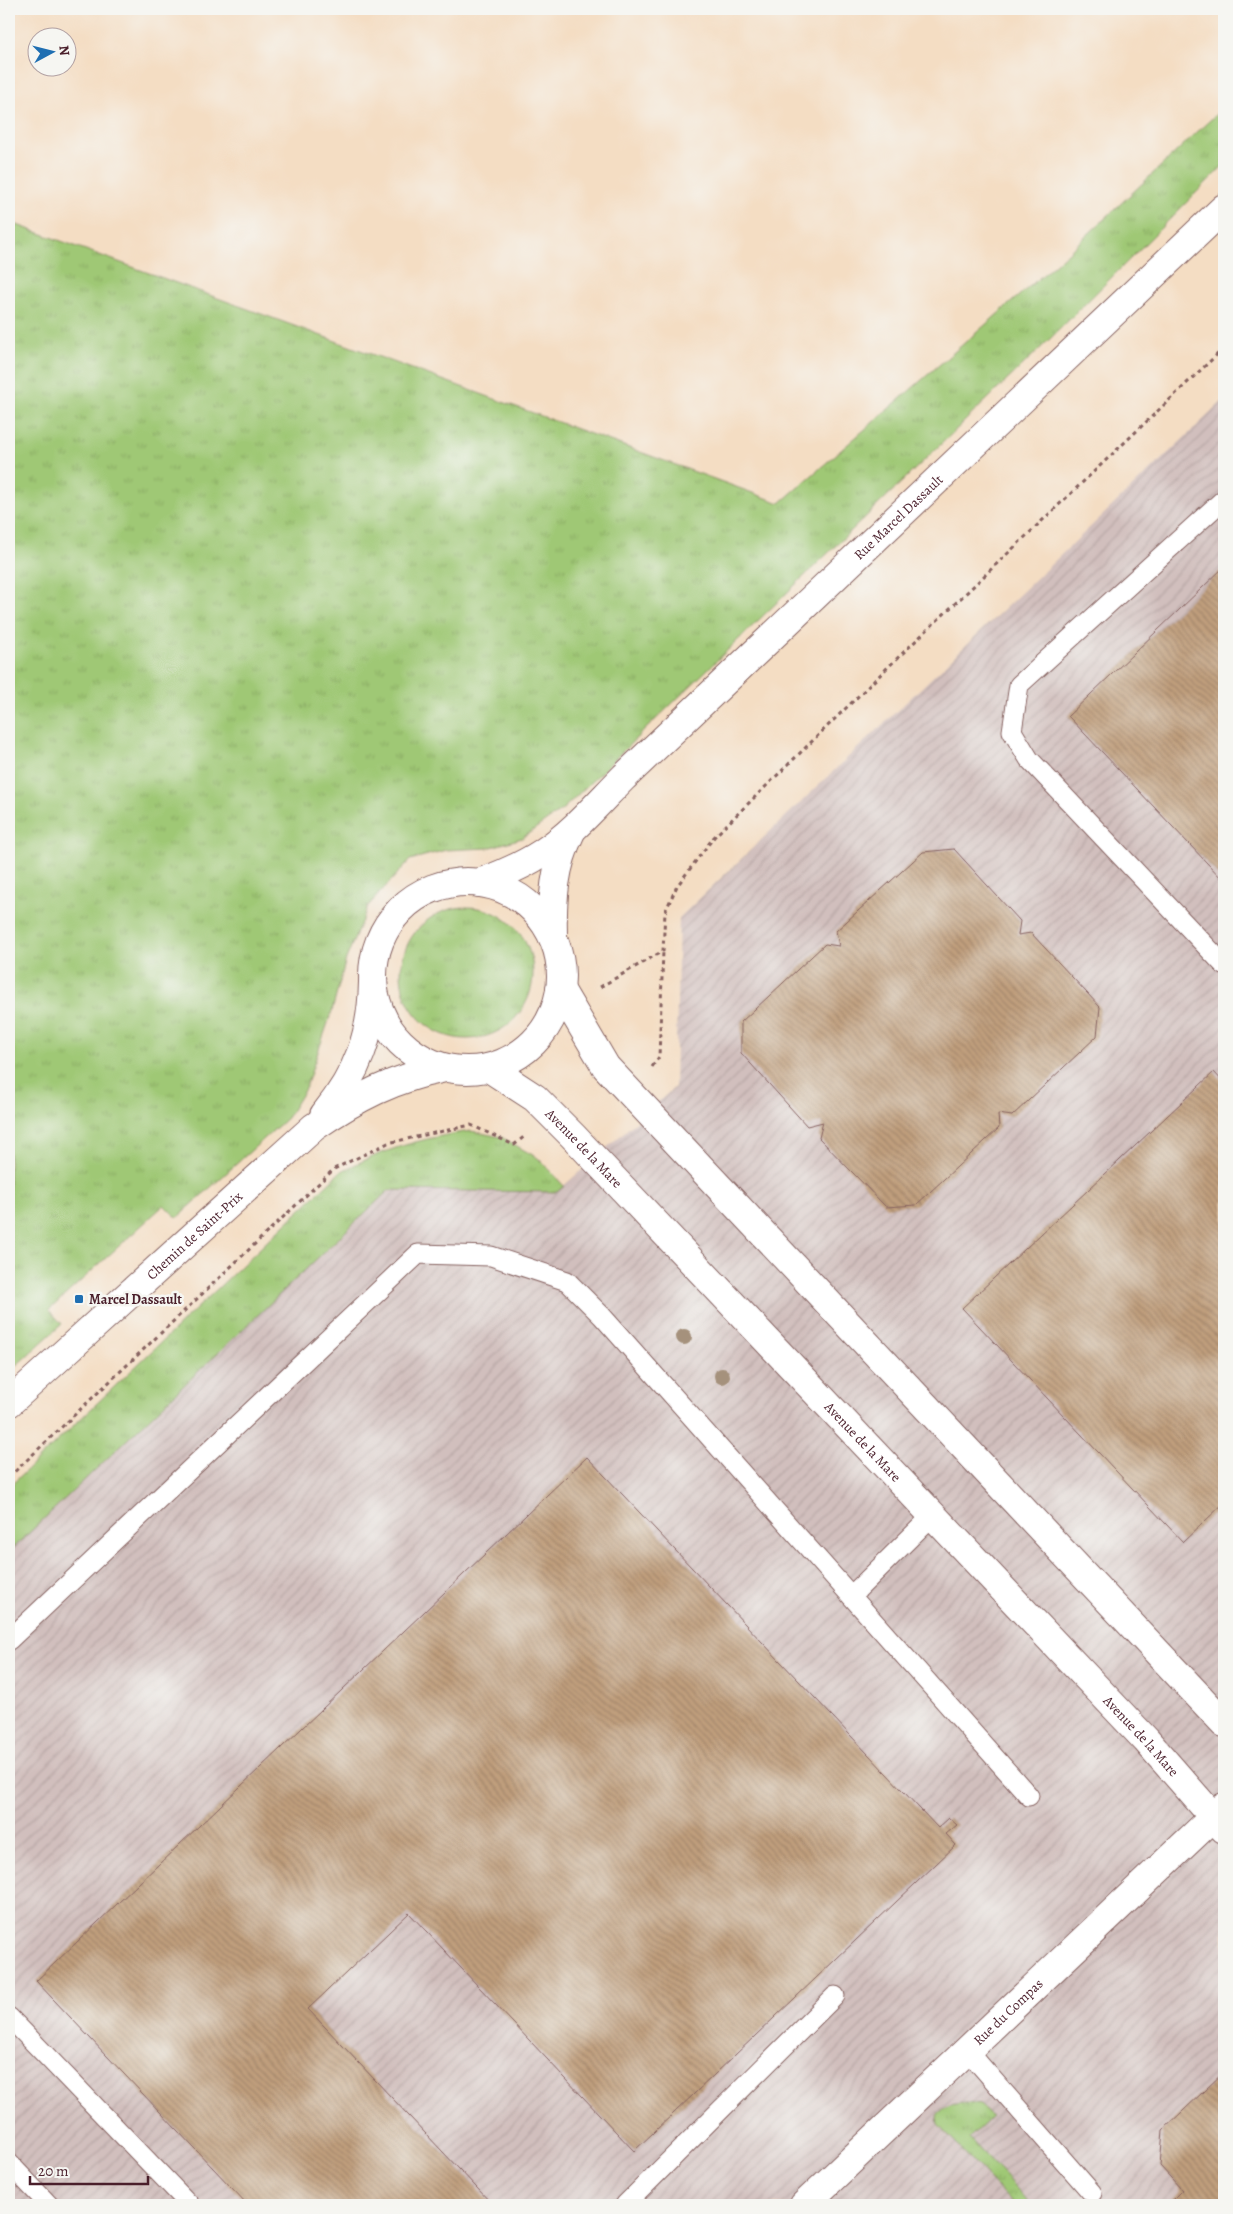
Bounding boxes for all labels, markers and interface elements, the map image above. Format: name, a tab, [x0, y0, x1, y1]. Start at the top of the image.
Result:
north arrow	[28, 28, 78, 78]
text: N	[54, 44, 74, 57]
street label: Rue Marcel Dassault	[850, 470, 948, 564]
street label: Avenue de la Mare	[540, 1104, 626, 1192]
street label: Chemin de Saint-Prix	[143, 1187, 247, 1284]
place label: Marcel Dassault	[89, 1290, 182, 1309]
marker: Marcel Dassault	[73, 1293, 85, 1305]
street label: Avenue de la Mare	[819, 1397, 905, 1486]
street label: Avenue de la Mare	[1098, 1691, 1183, 1781]
street label: Rue du Compas	[969, 1974, 1047, 2050]
scale bar	[30, 2154, 148, 2186]
text: 20 m	[38, 2161, 69, 2181]

